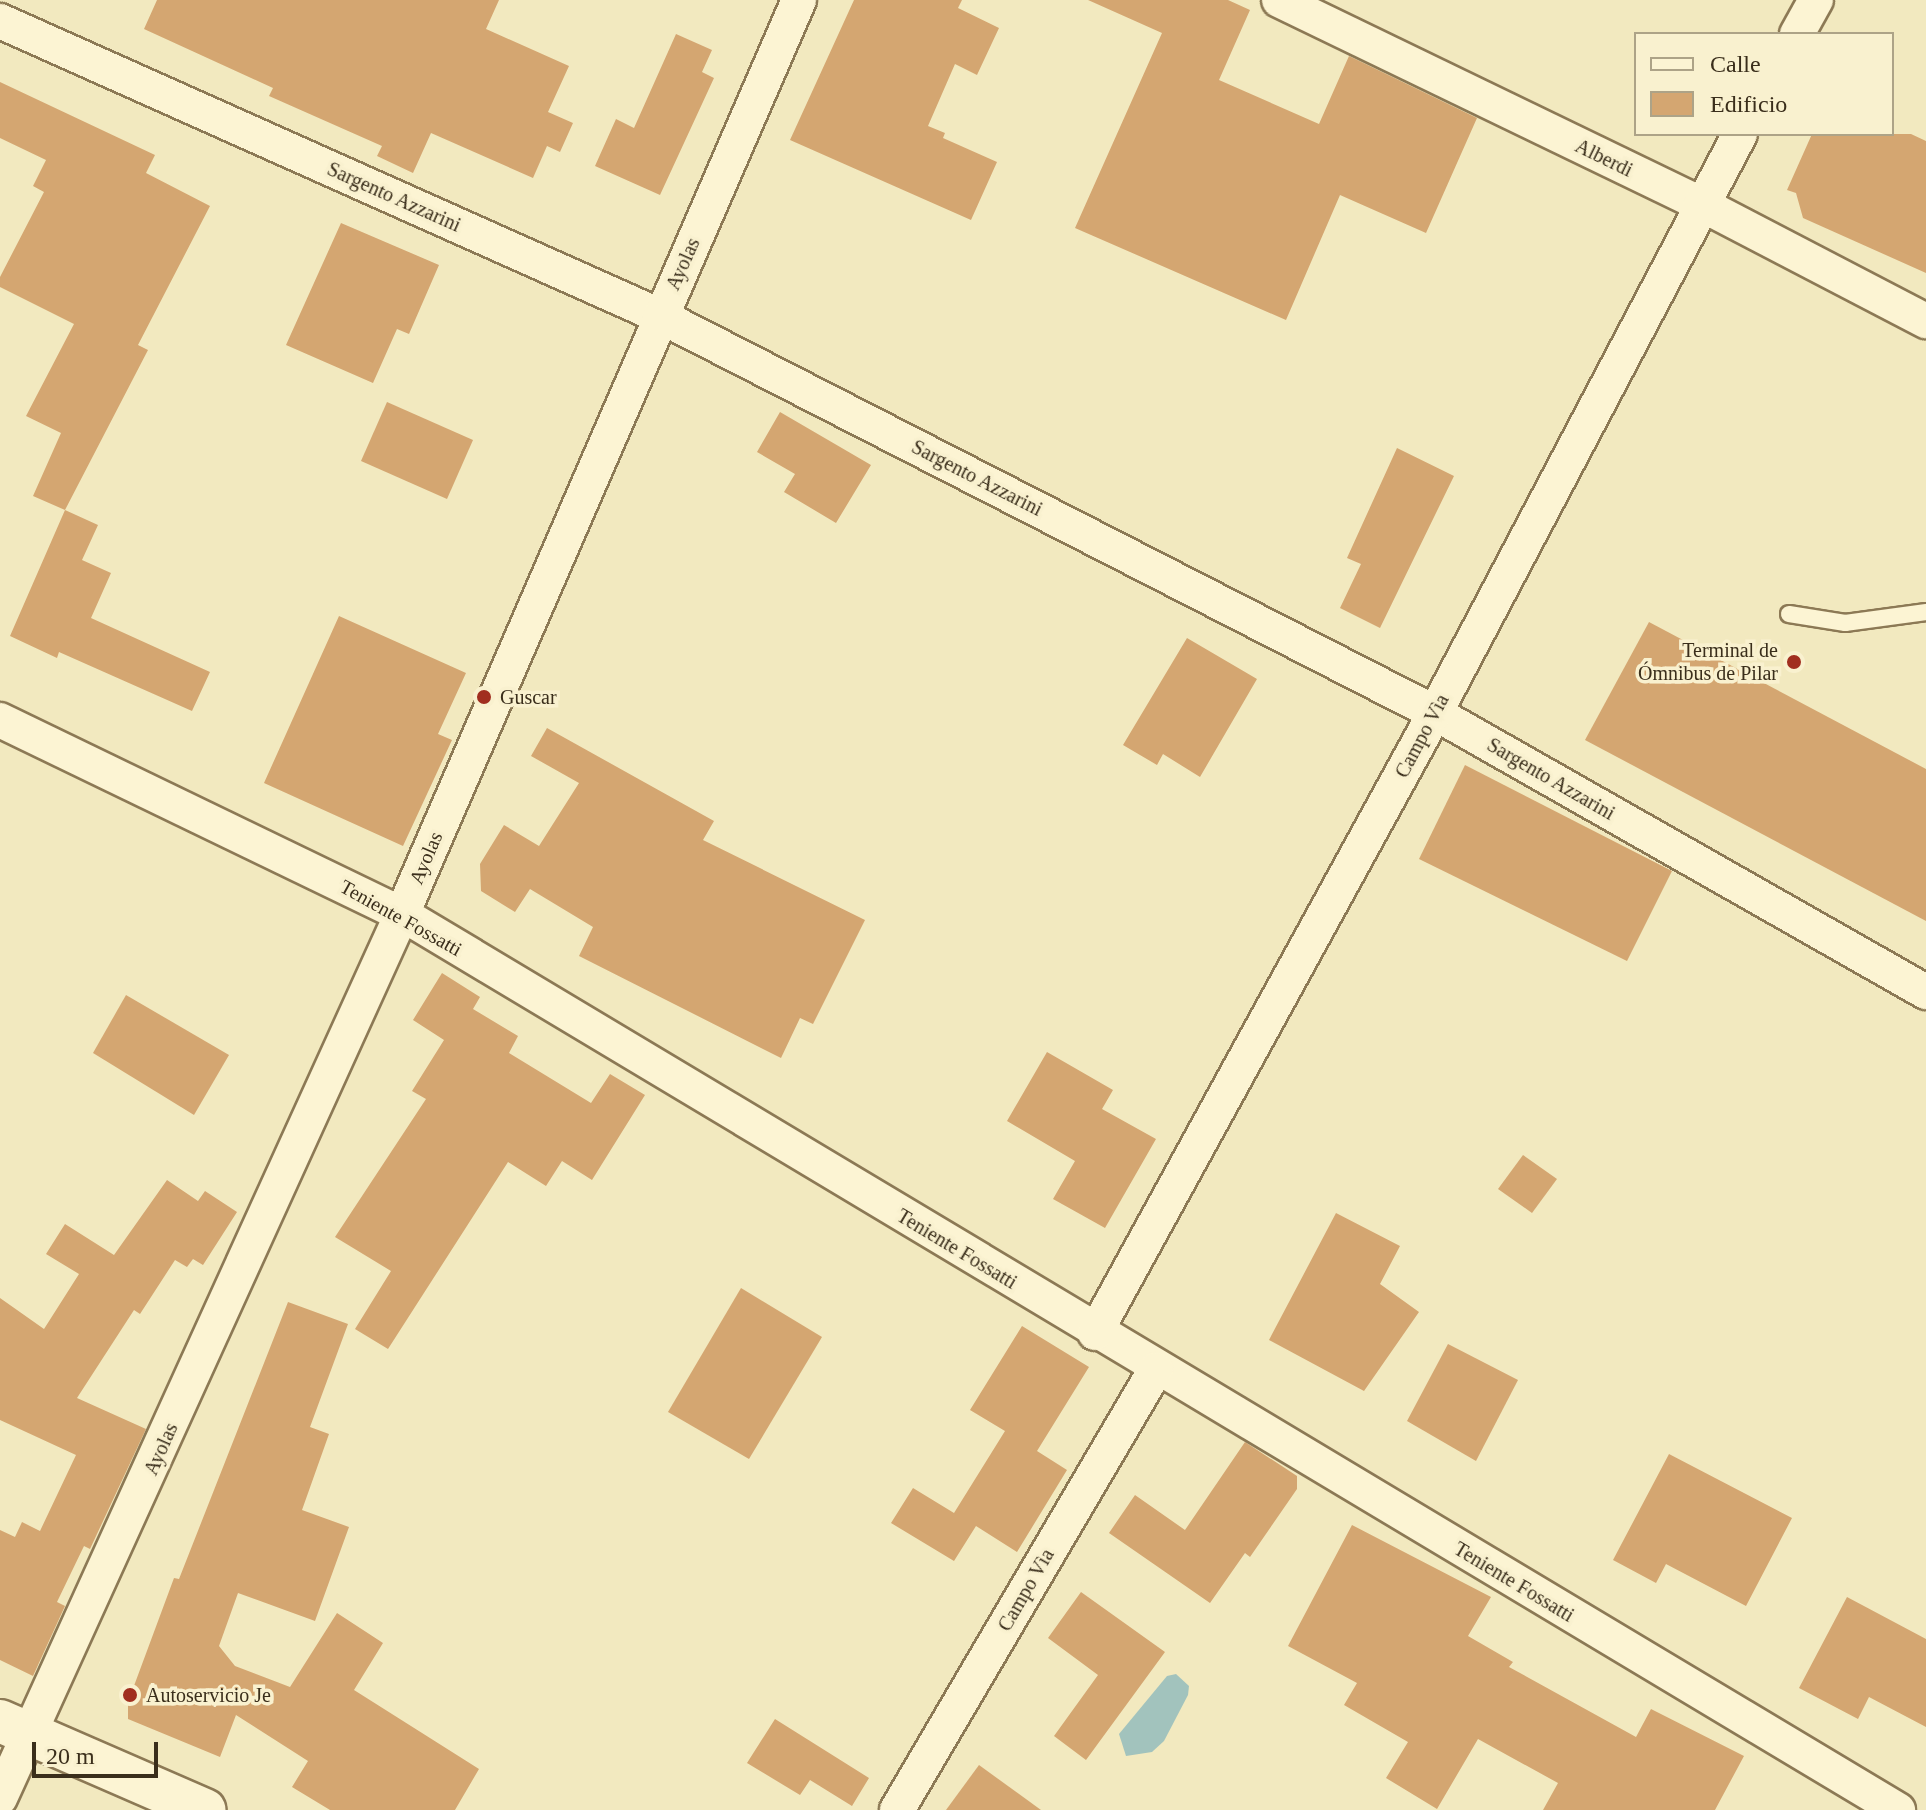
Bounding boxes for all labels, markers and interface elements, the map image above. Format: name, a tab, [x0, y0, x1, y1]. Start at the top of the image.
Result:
legend	[1634, 32, 1894, 136]
text: Calle	[1710, 51, 1761, 77]
text: Edificio	[1710, 91, 1787, 117]
street label: Alberdi	[1571, 134, 1637, 182]
street label: Sargento Azzarini	[323, 157, 465, 237]
street label: Ayolas	[661, 234, 705, 294]
street label: Sargento Azzarini	[907, 434, 1047, 522]
place label: Terminal de Ómnibus de Pilar	[1638, 638, 1778, 685]
marker: Terminal de Ómnibus de Pilar	[1785, 653, 1803, 671]
place label: Guscar	[500, 685, 557, 709]
marker: Guscar	[475, 688, 493, 706]
street label: Campo Vìa	[1390, 690, 1454, 782]
street label: Sargento Azzarini	[1482, 732, 1620, 826]
street label: Ayolas	[404, 828, 448, 888]
street label: Teniente Fossatti	[336, 875, 466, 961]
street label: Teniente Fossatti	[893, 1204, 1021, 1294]
street label: Ayolas	[139, 1419, 183, 1479]
street label: Teniente Fossatti	[1450, 1537, 1578, 1627]
street label: Campo Vìa	[993, 1544, 1059, 1636]
place label: Autoservicio Je	[146, 1683, 271, 1707]
marker: Autoservicio Je	[121, 1686, 139, 1704]
scale bar	[36, 1726, 162, 1776]
text: 20 m	[46, 1743, 95, 1769]

